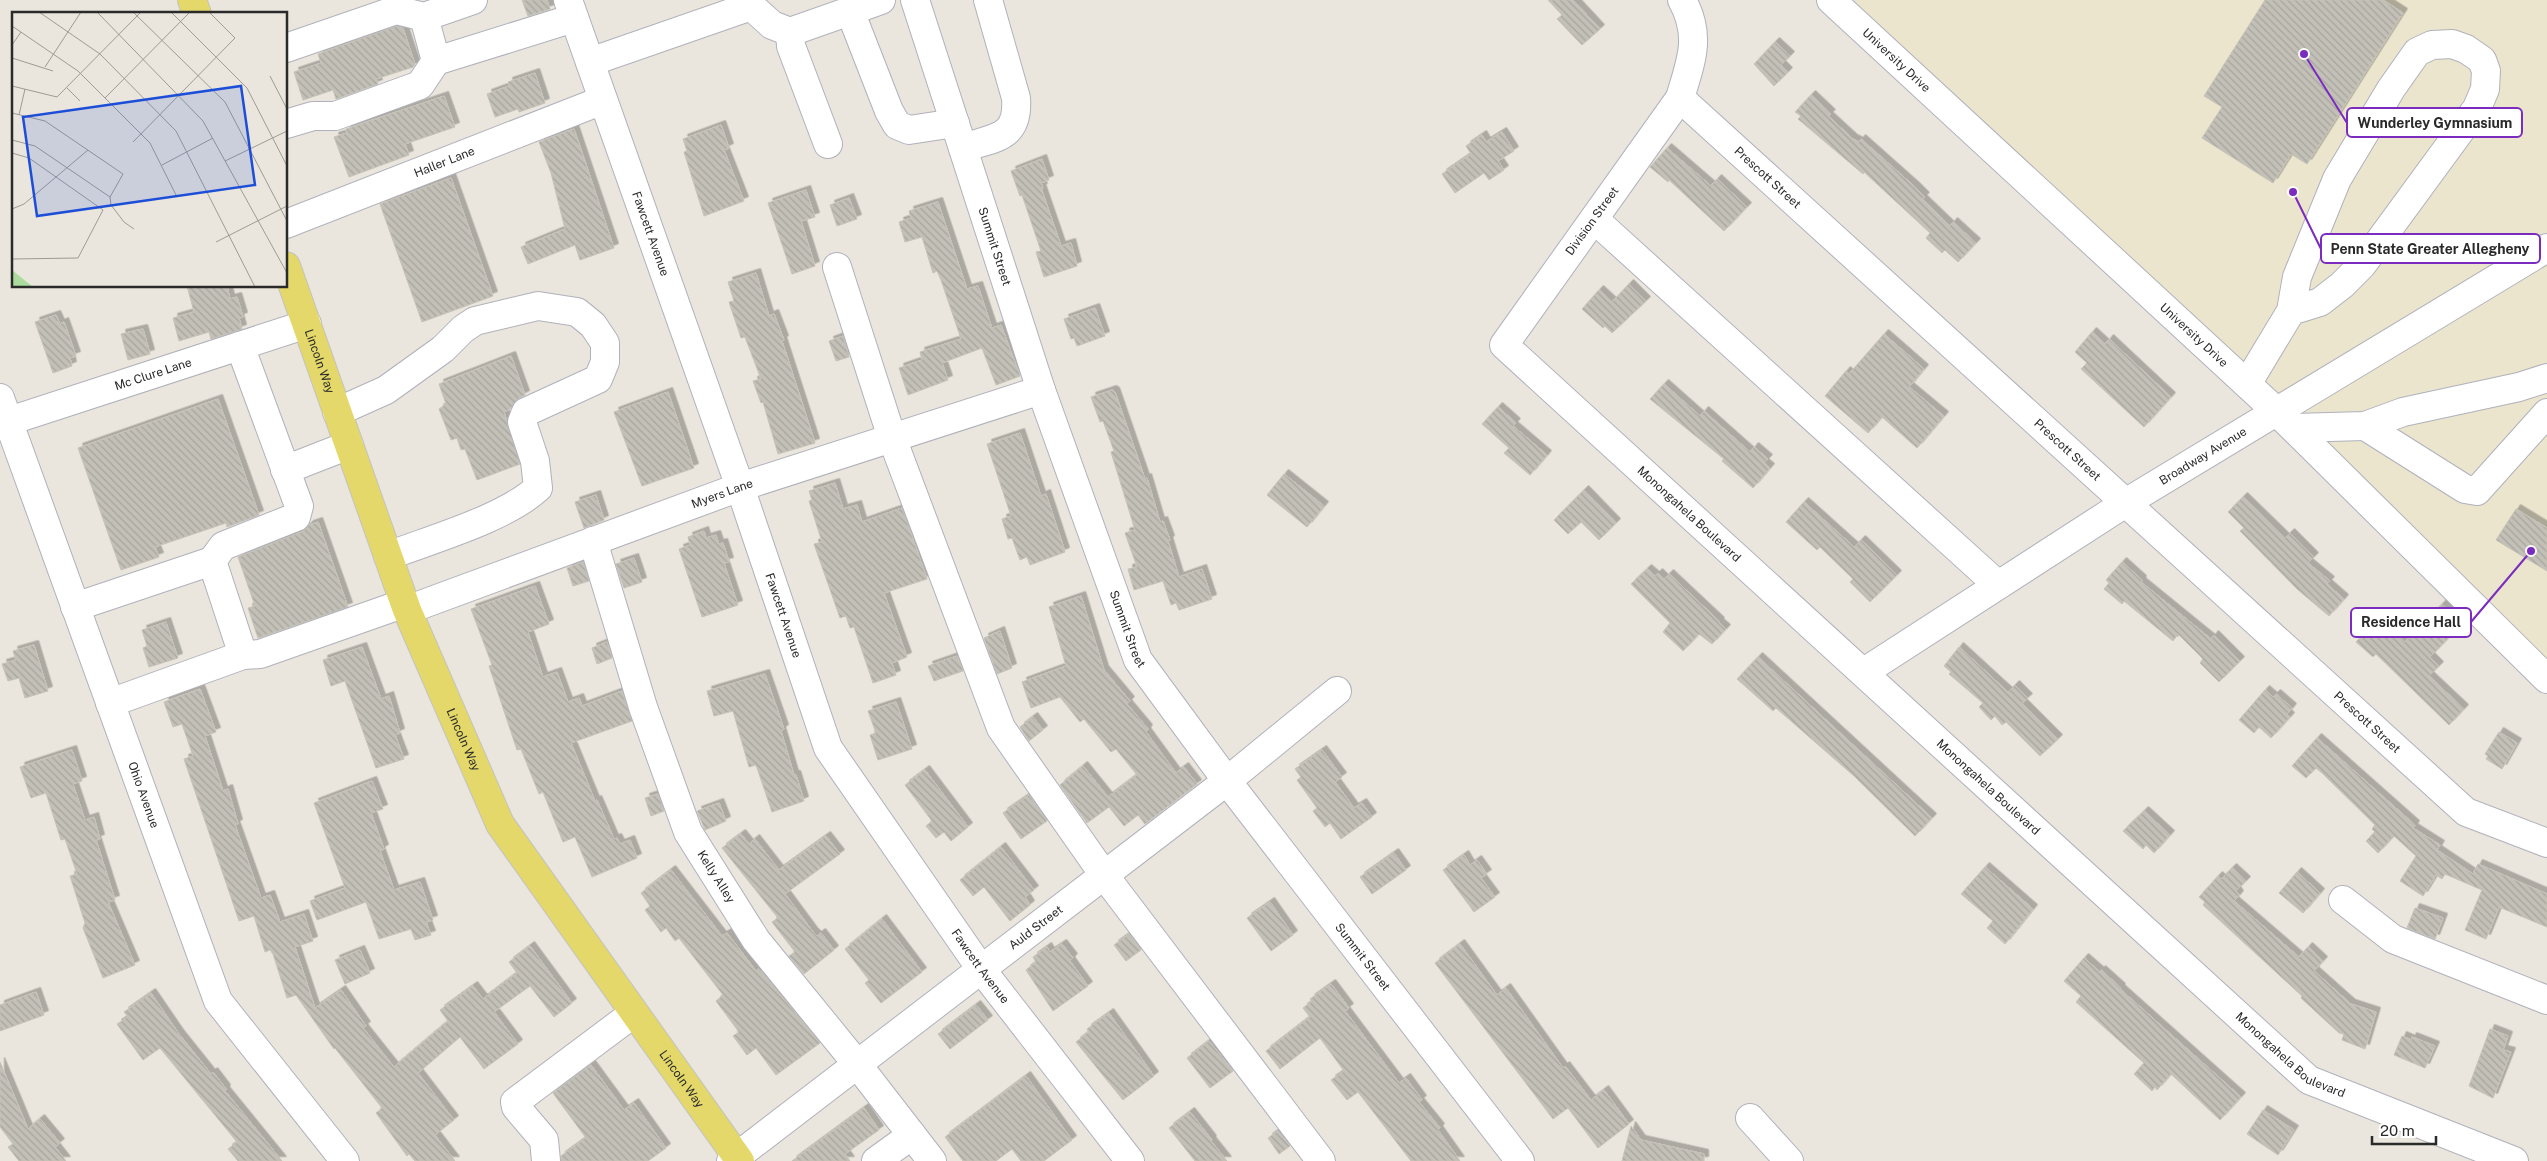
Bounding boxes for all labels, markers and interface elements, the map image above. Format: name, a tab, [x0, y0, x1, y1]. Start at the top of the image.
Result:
inset map	[12, 12, 288, 288]
street label: University Drive	[1859, 26, 1933, 95]
callout: Wunderley Gymnasium	[2347, 108, 2522, 137]
text: Wunderley Gymnasium	[2358, 115, 2512, 131]
street label: Haller Lane	[412, 144, 477, 180]
street label: Prescott Street	[1732, 144, 1804, 212]
street label: Division Street	[1563, 184, 1622, 258]
street label: Fawcett Avenue	[629, 190, 672, 278]
street label: Summit Street	[975, 205, 1014, 288]
callout: Penn State Greater Allegheny	[2321, 234, 2540, 263]
text: Penn State Greater Allegheny	[2331, 241, 2530, 257]
street label: University Drive	[2157, 300, 2231, 370]
street label: Lincoln Way	[302, 327, 337, 396]
street label: Mc Clure Lane	[113, 355, 194, 393]
street label: Prescott Street	[2031, 416, 2104, 484]
street label: Broadway Avenue	[2157, 424, 2249, 488]
street label: Monongahela Boulevard	[1635, 463, 1744, 565]
street label: Myers Lane	[690, 476, 755, 511]
street label: Fawcett Avenue	[763, 571, 804, 660]
street label: Summit Street	[1107, 588, 1149, 671]
callout: Residence Hall	[2351, 608, 2471, 637]
text: Residence Hall	[2361, 614, 2461, 630]
street label: Prescott Street	[2331, 689, 2404, 756]
street label: Lincoln Way	[444, 706, 483, 774]
street label: Monongahela Boulevard	[1934, 736, 2043, 838]
street label: Ohio Avenue	[125, 760, 162, 830]
street label: Kelly Alley	[694, 848, 738, 906]
street label: Auld Street	[1006, 902, 1066, 952]
street label: Summit Street	[1332, 920, 1393, 994]
street label: Fawcett Avenue	[948, 926, 1012, 1006]
street label: Monongahela Boulevard	[2233, 1009, 2347, 1101]
street label: Lincoln Way	[656, 1048, 707, 1111]
scale bar	[2372, 1114, 2436, 1146]
text: 20 m	[2380, 1122, 2415, 1139]

